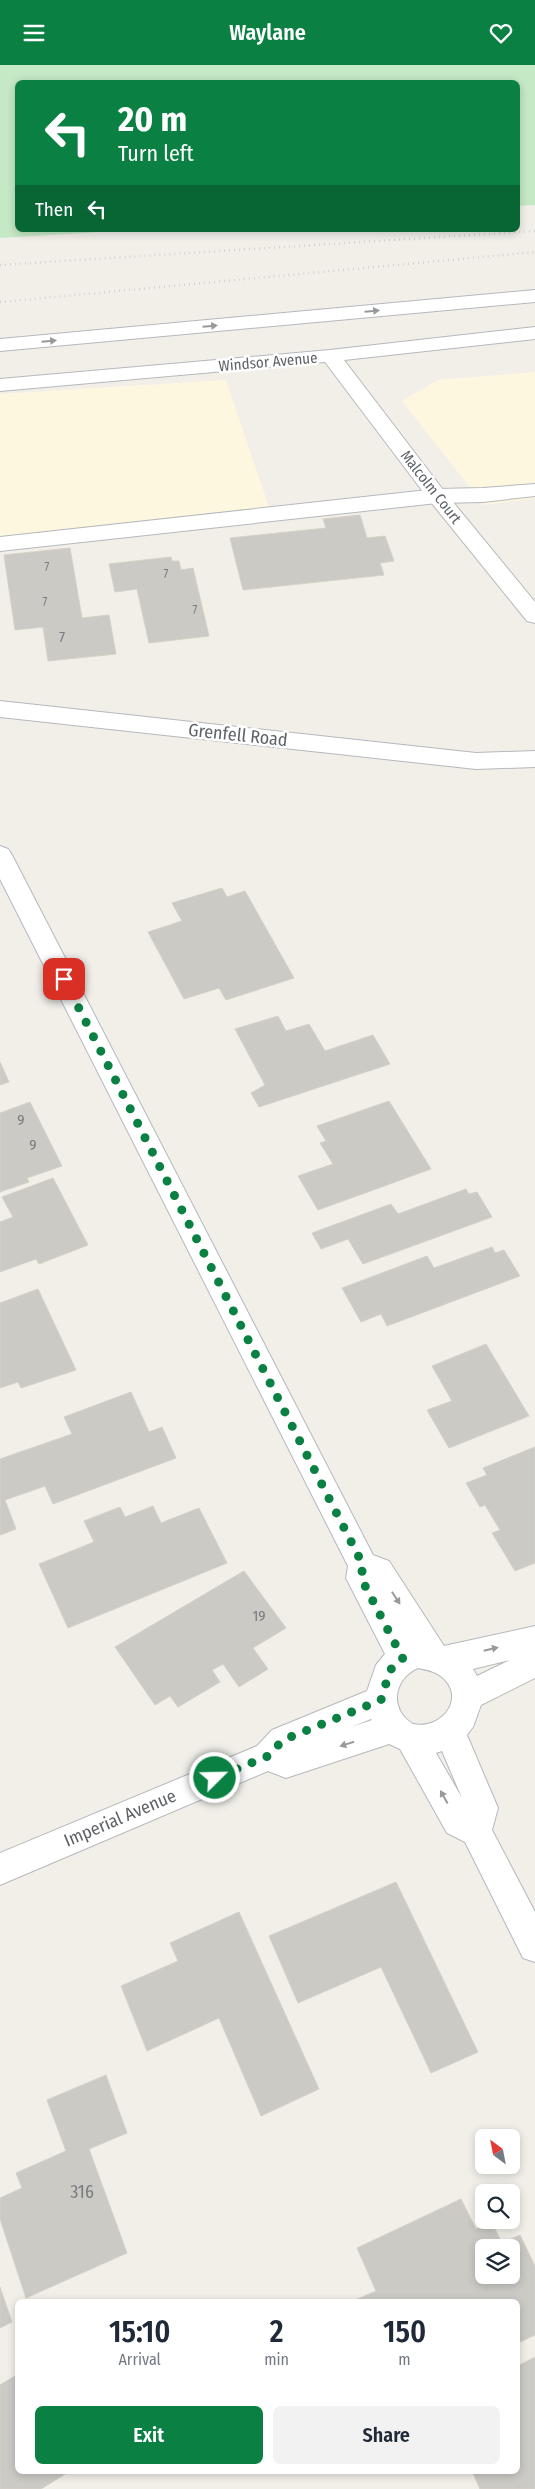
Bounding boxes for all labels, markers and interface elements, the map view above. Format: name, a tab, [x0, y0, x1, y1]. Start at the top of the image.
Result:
icon: menu	[20, 19, 48, 47]
text: Waylane	[229, 19, 306, 46]
icon: heart	[487, 19, 515, 47]
text: 20 m	[118, 98, 187, 140]
icon: left	[35, 100, 100, 165]
text: Turn left	[118, 140, 194, 167]
icon: left	[83, 195, 111, 223]
text: Then	[35, 198, 73, 221]
one-way arrow	[364, 307, 380, 315]
one-way arrow	[203, 321, 219, 329]
one-way arrow	[41, 336, 57, 344]
street label: Windsor Avenue	[218, 349, 318, 375]
street label: Malcolm Court	[397, 447, 465, 527]
house number: 7	[45, 560, 50, 574]
house number: 7	[164, 567, 169, 581]
house number: 7	[43, 595, 48, 609]
house number: 7	[193, 603, 198, 617]
house number: 7	[59, 628, 65, 646]
street label: Grenfell Road	[187, 719, 289, 751]
pin	[43, 958, 85, 1000]
icon: arrive	[50, 965, 78, 993]
house number: 9	[17, 1111, 25, 1129]
house number: 9	[29, 1136, 37, 1154]
one-way arrow	[391, 1591, 401, 1605]
house number: 19	[252, 1607, 266, 1625]
one-way arrow	[484, 1645, 499, 1653]
one-way arrow	[339, 1741, 354, 1748]
position arrow	[188, 1751, 240, 1803]
street label: Imperial Avenue	[61, 1784, 179, 1851]
one-way arrow	[439, 1790, 448, 1804]
north arrow	[475, 2129, 520, 2174]
map controls	[475, 2129, 520, 2284]
house number: 316	[70, 2181, 94, 2203]
button: search	[475, 2184, 520, 2229]
button: layers	[475, 2239, 520, 2284]
text: 15:10	[109, 2314, 170, 2350]
text: 2	[270, 2314, 284, 2350]
text: 150	[383, 2314, 426, 2350]
text: Arrival	[118, 2350, 161, 2369]
text: min	[264, 2350, 289, 2369]
text: m	[398, 2350, 411, 2369]
button: Exit	[35, 2406, 263, 2464]
button: Share	[273, 2406, 500, 2464]

